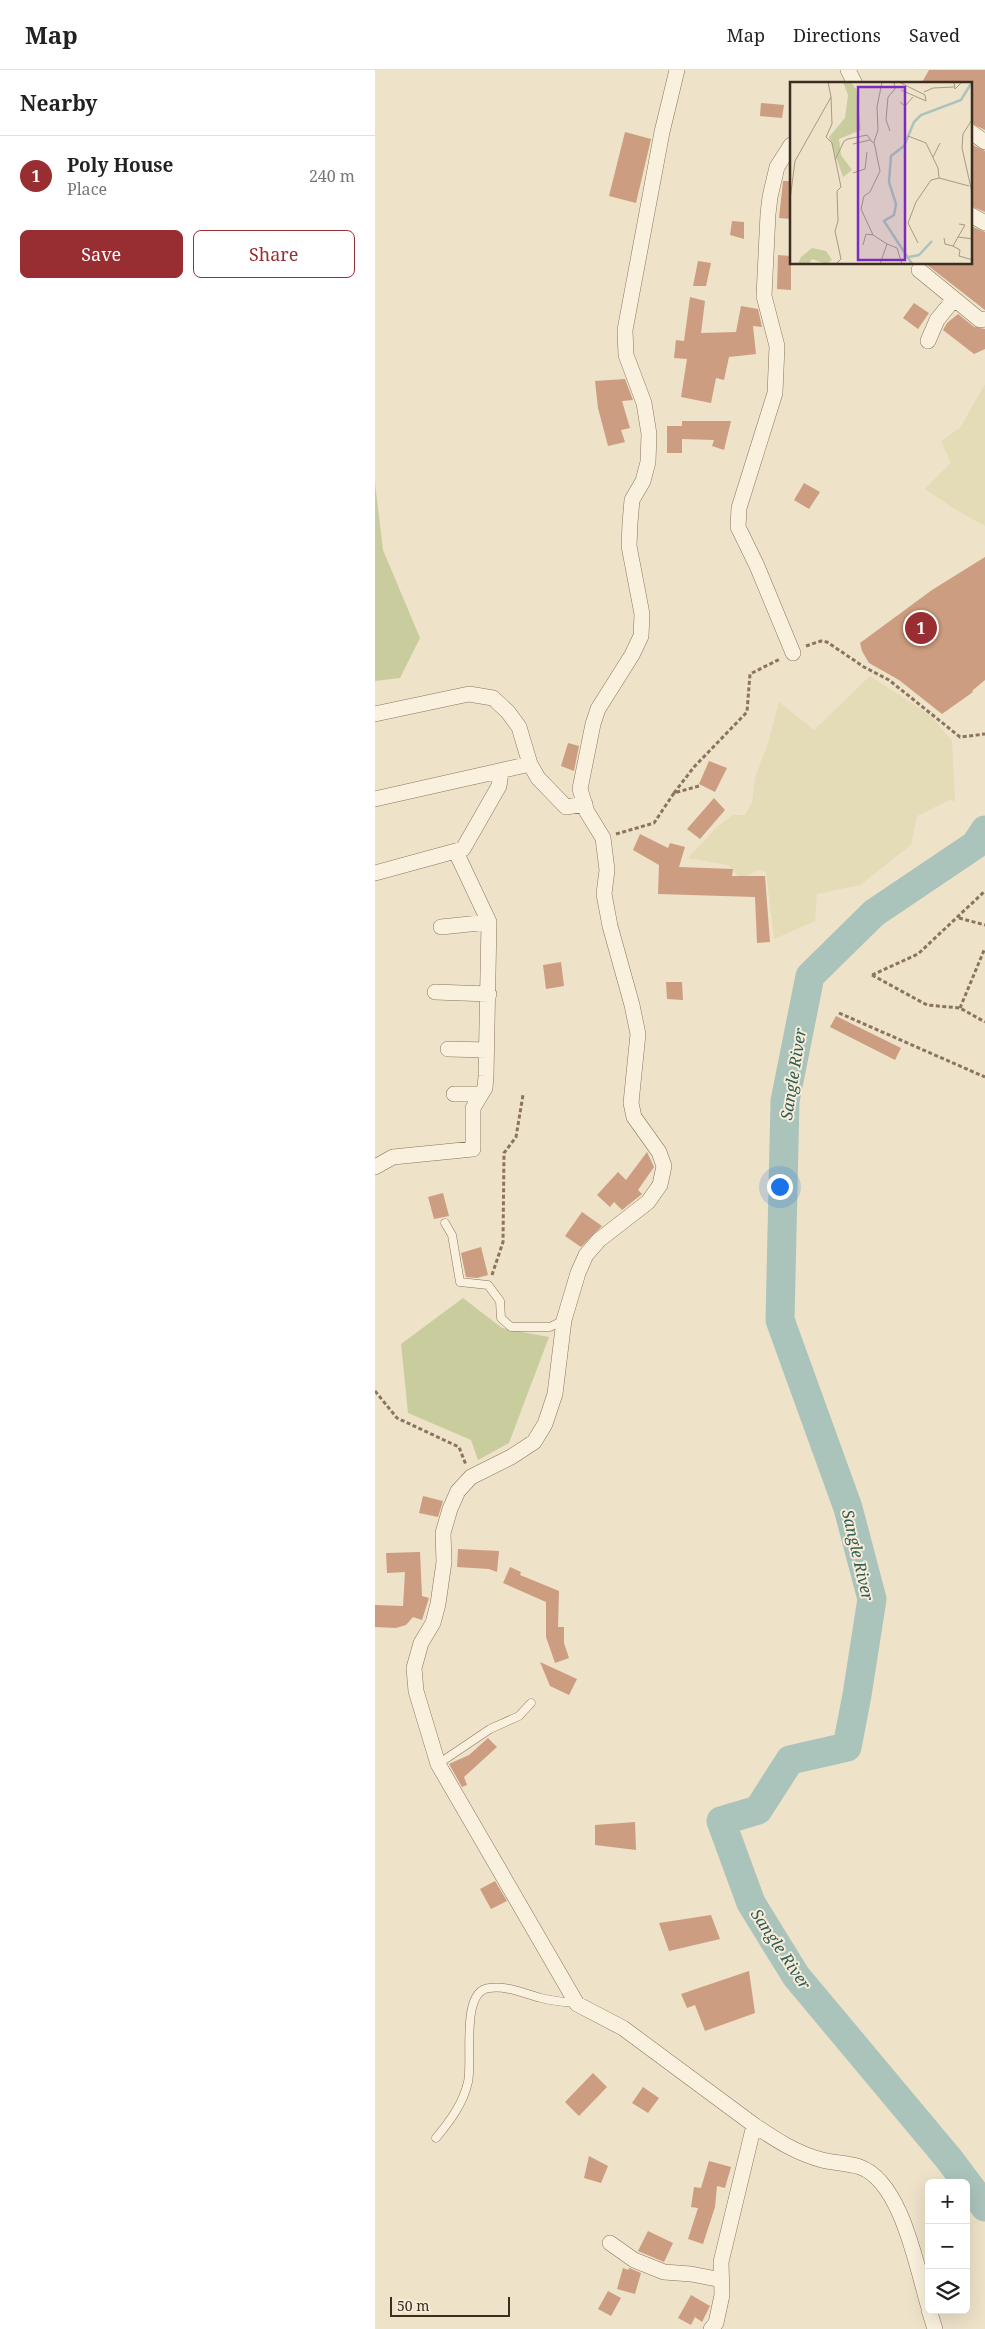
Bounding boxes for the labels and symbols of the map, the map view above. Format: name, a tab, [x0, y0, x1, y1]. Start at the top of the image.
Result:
inset map	[790, 82, 973, 265]
pin: 1	[905, 609, 937, 647]
water label: Sangle River	[775, 1026, 811, 1122]
your location	[767, 1174, 793, 1200]
water label: Sangle River	[837, 1507, 879, 1603]
water label: Sangle River	[746, 1904, 816, 1994]
scale bar	[390, 2294, 510, 2317]

